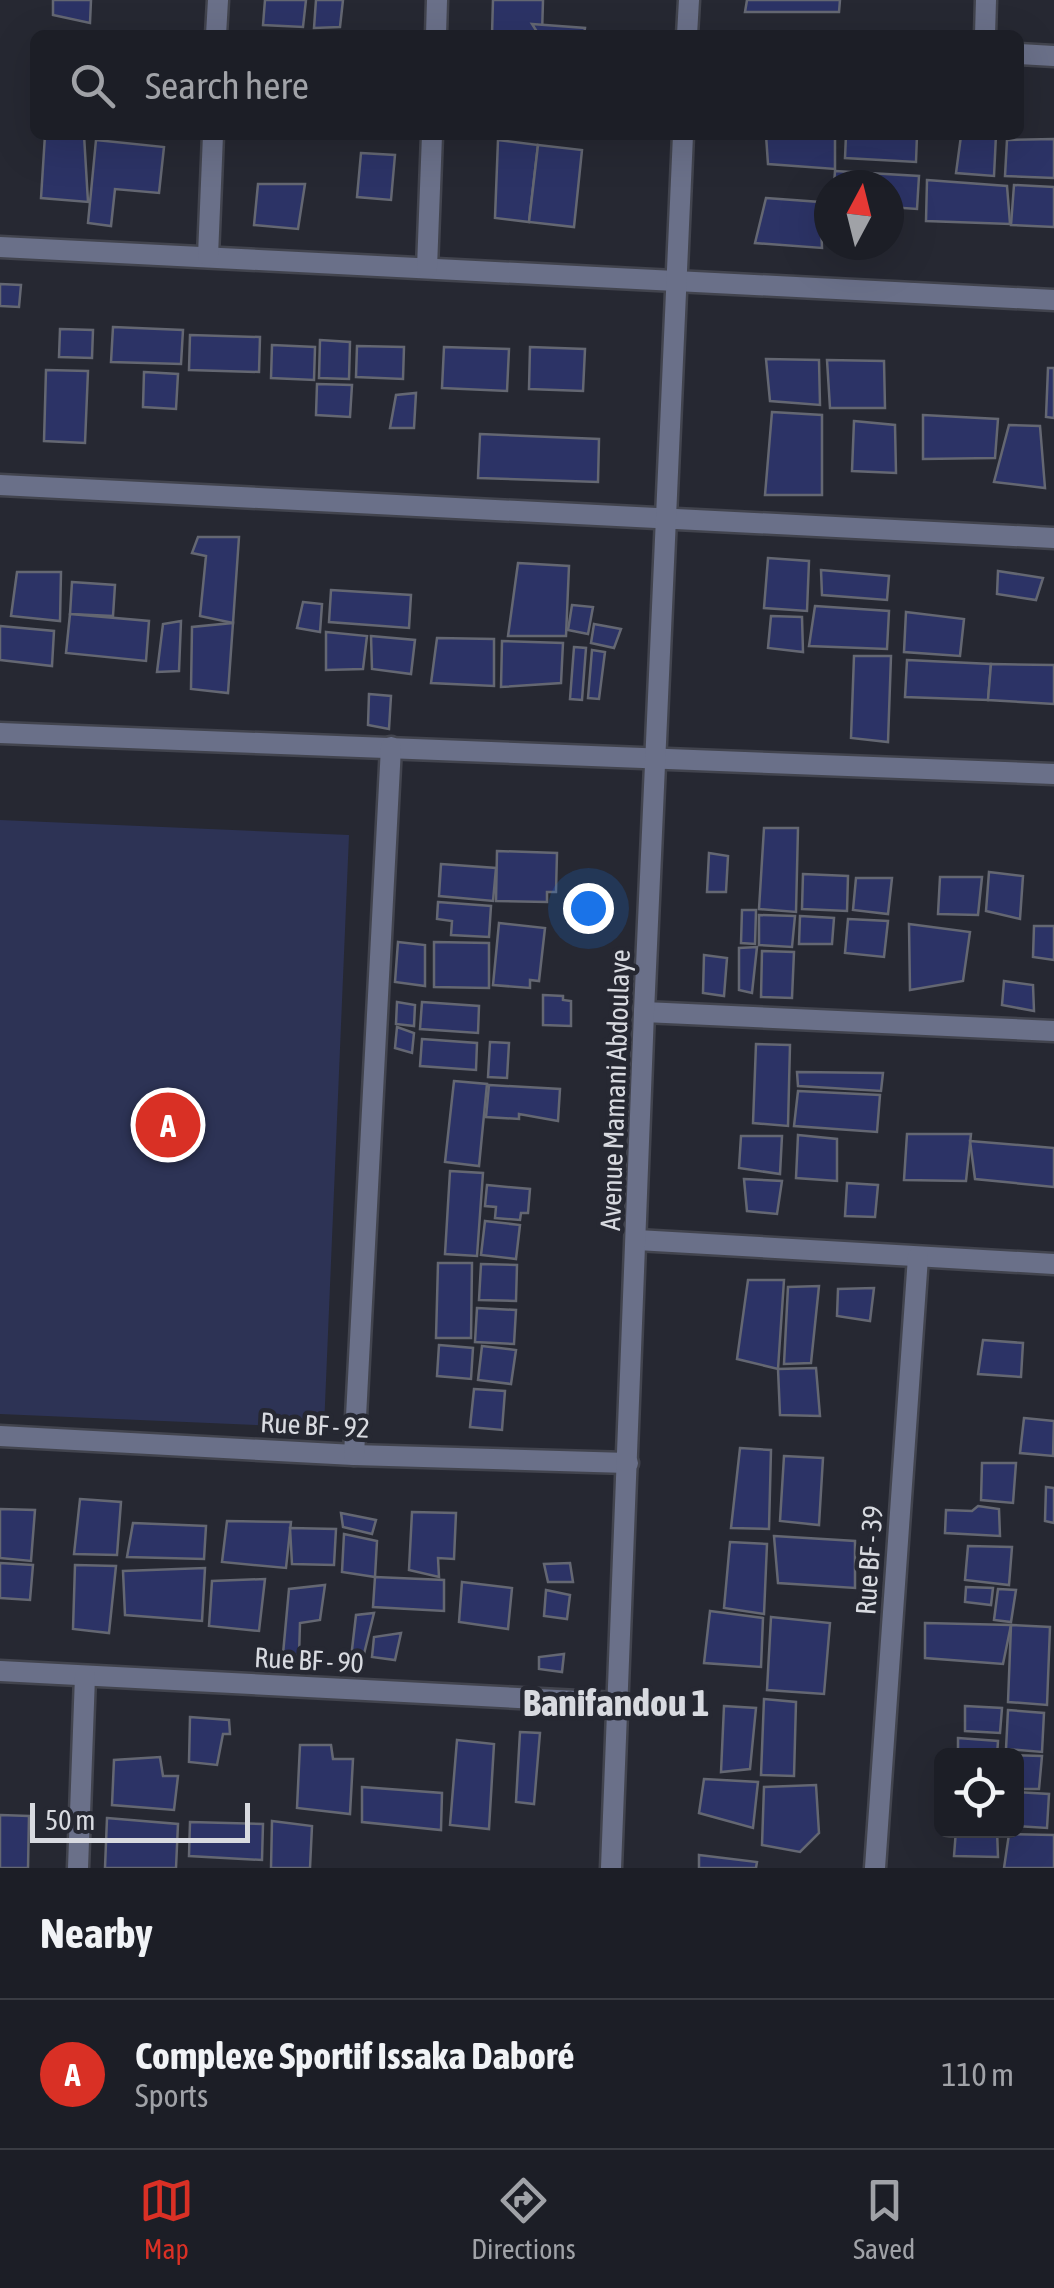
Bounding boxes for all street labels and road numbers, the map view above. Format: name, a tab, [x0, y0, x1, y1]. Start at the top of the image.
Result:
street label: Avenue Mamani Abdoulaye	[594, 949, 636, 1231]
street label: Rue BF - 92	[259, 1406, 371, 1444]
street label: Rue BF - 39	[849, 1504, 889, 1616]
street label: Rue BF - 90	[253, 1641, 365, 1679]

